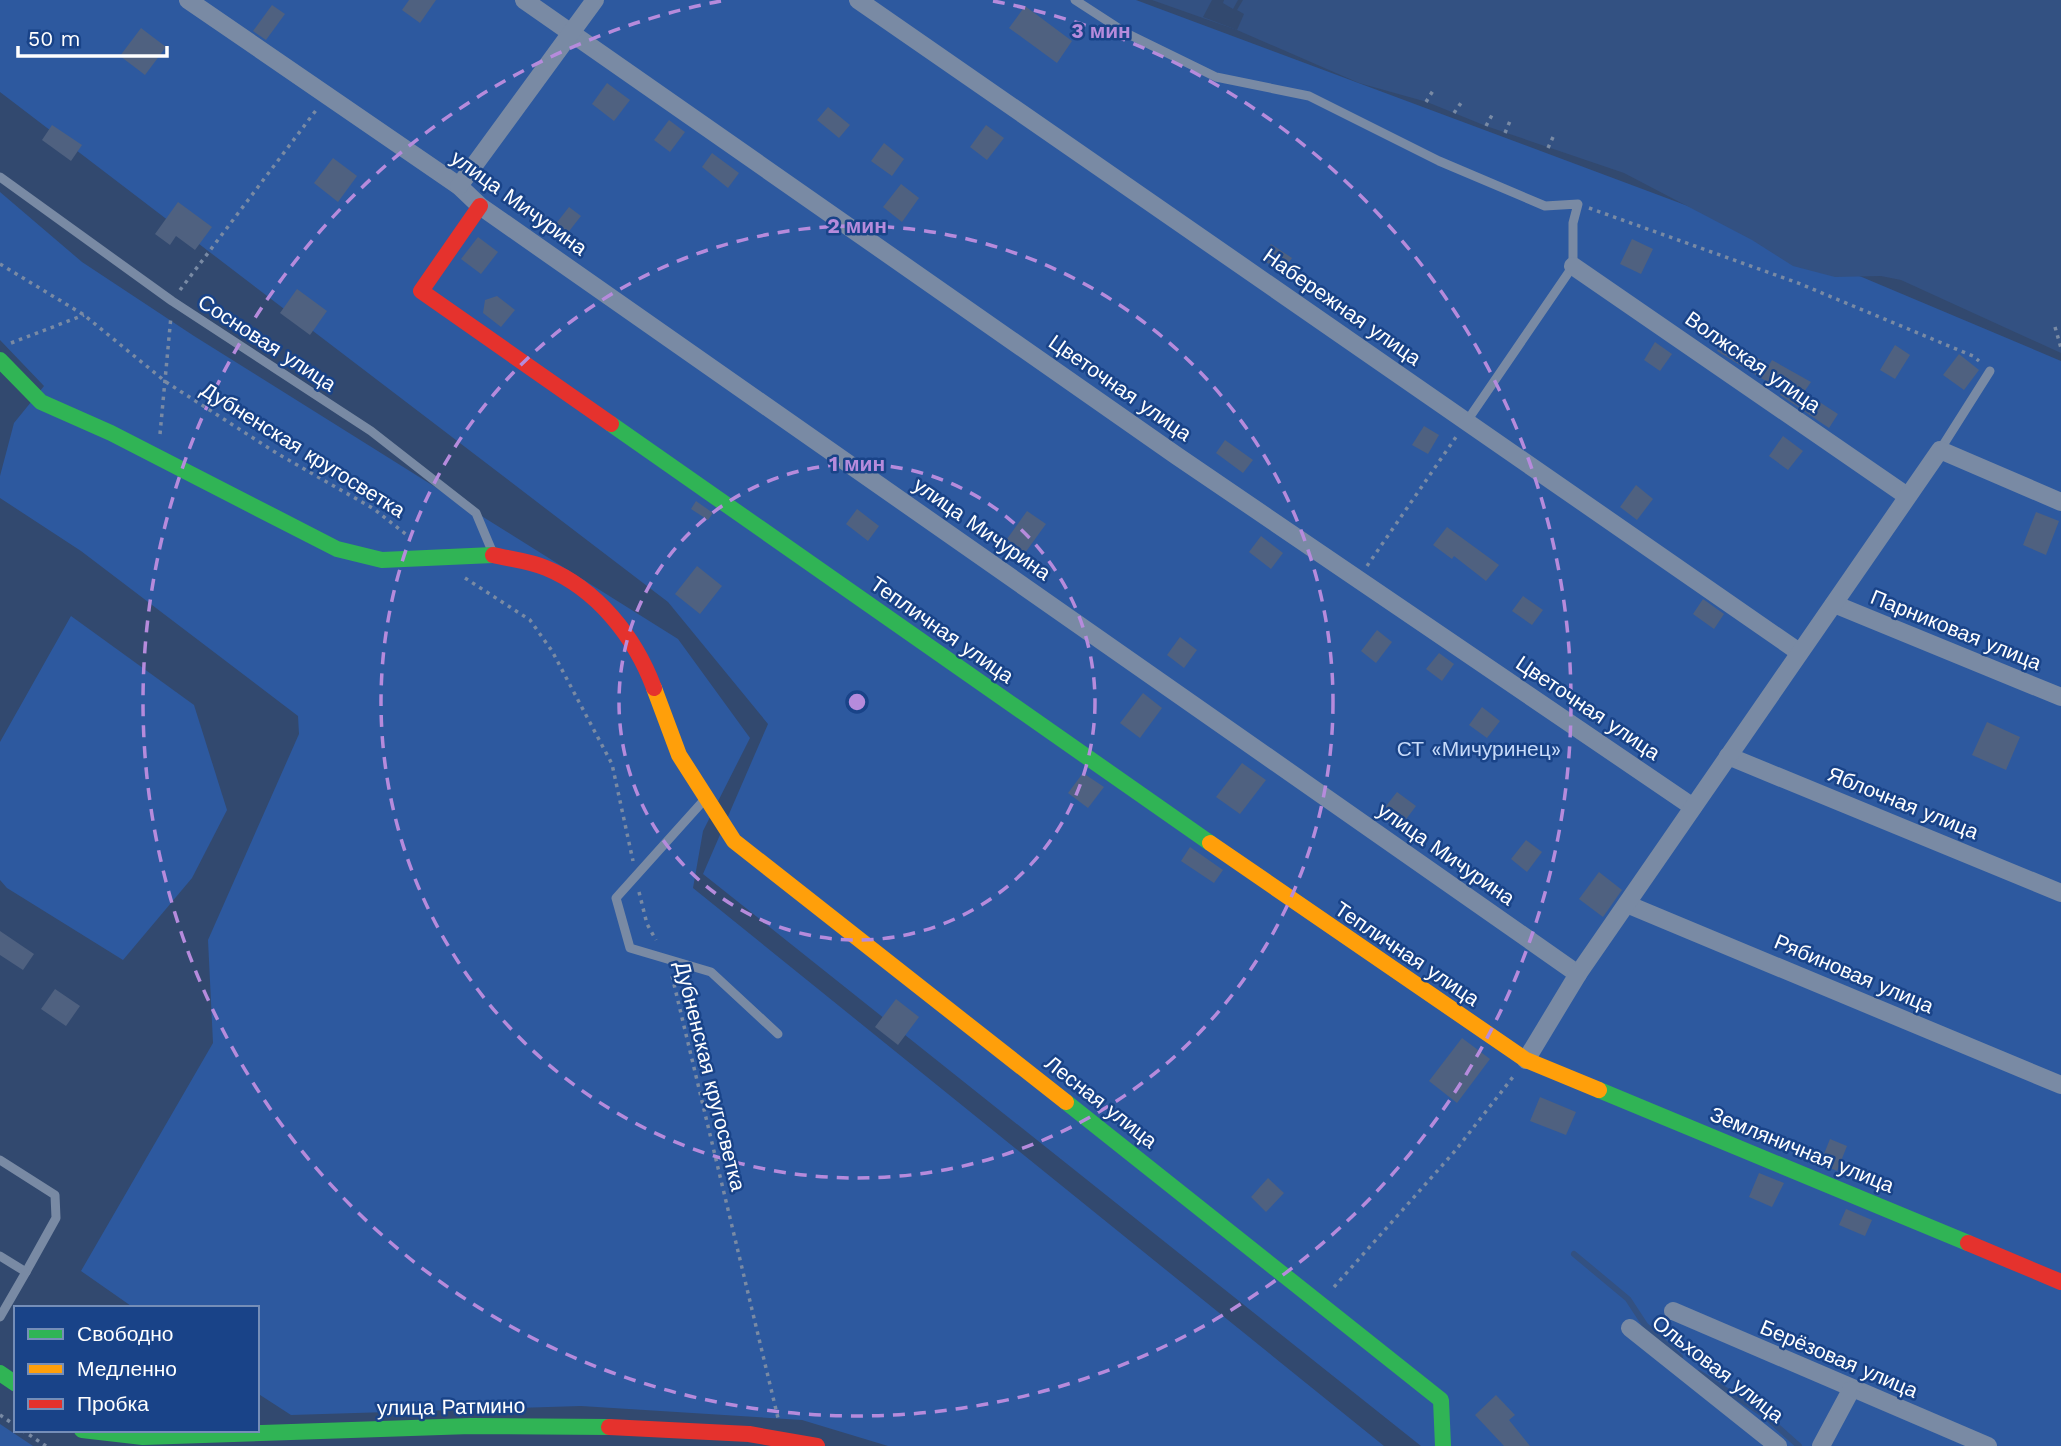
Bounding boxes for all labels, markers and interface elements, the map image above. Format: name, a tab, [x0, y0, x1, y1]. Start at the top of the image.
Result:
scale bar	[18, 14, 166, 58]
text: 3 мин	[1071, 18, 1131, 43]
text: 50 m	[28, 26, 80, 51]
street label: улица Мичурина	[446, 145, 592, 261]
text: 2 мин	[827, 213, 887, 238]
street label: Набережная улица	[1259, 243, 1426, 371]
street label: Сосновая улица	[194, 289, 341, 397]
street label: Волжская улица	[1681, 306, 1826, 418]
street label: Цветочная улица	[1044, 329, 1197, 446]
street label: Дубненская кругосветка	[197, 376, 410, 523]
text: 1 мин	[829, 451, 885, 476]
street label: улица Мичурина	[909, 472, 1056, 585]
street label: Тепличная улица	[866, 571, 1019, 689]
street label: Парниковая улица	[1867, 584, 2045, 675]
street label: Цветочная улица	[1511, 650, 1665, 765]
centre of rings	[845, 690, 869, 714]
park label: СТ «Мичуринец»	[1397, 736, 1561, 761]
street label: Яблочная улица	[1824, 761, 1983, 844]
street label: улица Мичурина	[1373, 797, 1520, 910]
street label: Тепличная улица	[1330, 896, 1485, 1011]
street label: Рябиновая улица	[1771, 929, 1938, 1018]
street label: Дубненская кругосветка	[670, 958, 751, 1194]
street label: Лесная улица	[1040, 1050, 1163, 1153]
street label: Земляничная улица	[1707, 1101, 1898, 1198]
legend	[14, 1306, 259, 1432]
street label: Ольховая улица	[1648, 1309, 1789, 1428]
street label: Берёзовая улица	[1757, 1314, 1922, 1403]
text: Свободно	[77, 1321, 174, 1346]
text: Медленно	[77, 1356, 177, 1381]
text: Пробка	[77, 1391, 149, 1416]
street label: улица Ратмино	[377, 1393, 525, 1420]

